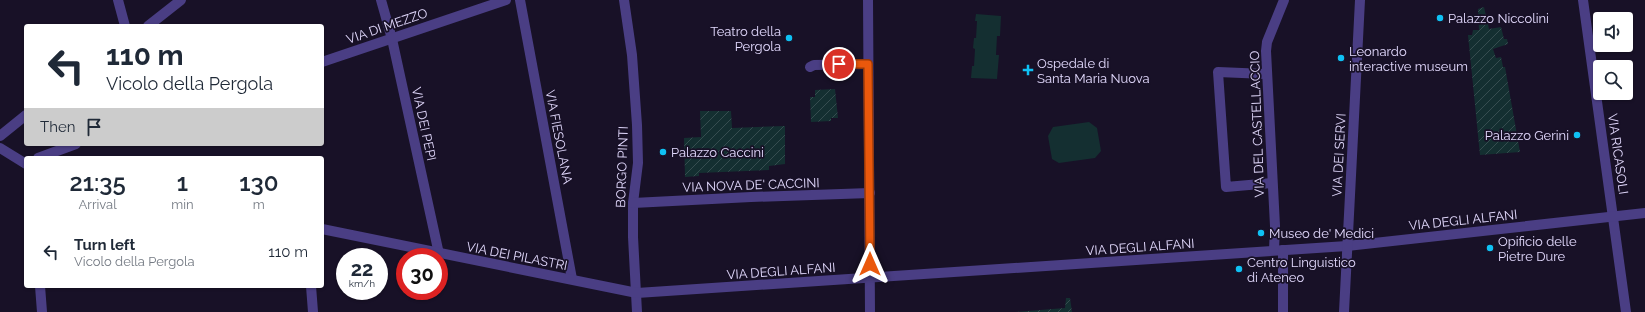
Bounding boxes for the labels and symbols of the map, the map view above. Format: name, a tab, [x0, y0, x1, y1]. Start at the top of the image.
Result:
street label: VIA DI MEZZO	[344, 5, 430, 47]
place label: Palazzo Niccolini	[1448, 11, 1549, 26]
marker: Palazzo Niccolini	[1435, 13, 1445, 23]
place label: Teatro della Pergola	[710, 24, 781, 54]
marker: Teatro della Pergola	[784, 33, 794, 43]
place label: Leonardo interactive museum	[1349, 44, 1468, 74]
pin	[822, 47, 856, 81]
street label: VIA DEL CASTELLACCIO	[1247, 50, 1267, 198]
marker: Leonardo interactive museum	[1336, 53, 1346, 63]
place label: Ospedale di Santa Maria Nuova	[1037, 56, 1150, 86]
marker: Ospedale di Santa Maria Nuova	[1022, 64, 1034, 76]
street label: VIA DEI PEPI	[409, 86, 439, 162]
street label: VIA FIESOLANA	[543, 89, 575, 185]
street label: VIA DEI SERVI	[1329, 113, 1349, 197]
street label: VIA RICASOLI	[1605, 113, 1631, 195]
street label: BORGO PINTI	[613, 126, 631, 208]
place label: Palazzo Gerini	[1485, 128, 1569, 143]
marker: Palazzo Gerini	[1572, 130, 1582, 140]
place label: Palazzo Caccini	[671, 145, 764, 160]
marker: Palazzo Caccini	[658, 147, 668, 157]
street label: VIA NOVA DE' CACCINI	[682, 175, 820, 195]
street label: VIA DEGLI ALFANI	[1408, 207, 1518, 233]
place label: Museo de' Medici	[1269, 226, 1374, 241]
marker: Museo de' Medici	[1256, 228, 1266, 238]
place label: Opificio delle Pietre Dure	[1498, 234, 1577, 264]
street label: VIA DEGLI ALFANI	[1085, 236, 1195, 258]
street label: VIA DEI PILASTRI	[465, 239, 569, 273]
position arrow	[849, 243, 891, 285]
marker: Opificio delle Pietre Dure	[1485, 243, 1495, 253]
speed limit sign: 30	[396, 248, 448, 300]
place label: Centro Linguistico di Ateneo	[1247, 255, 1356, 285]
street label: VIA DEGLI ALFANI	[726, 260, 836, 282]
marker: Centro Linguistico di Ateneo	[1234, 264, 1244, 274]

